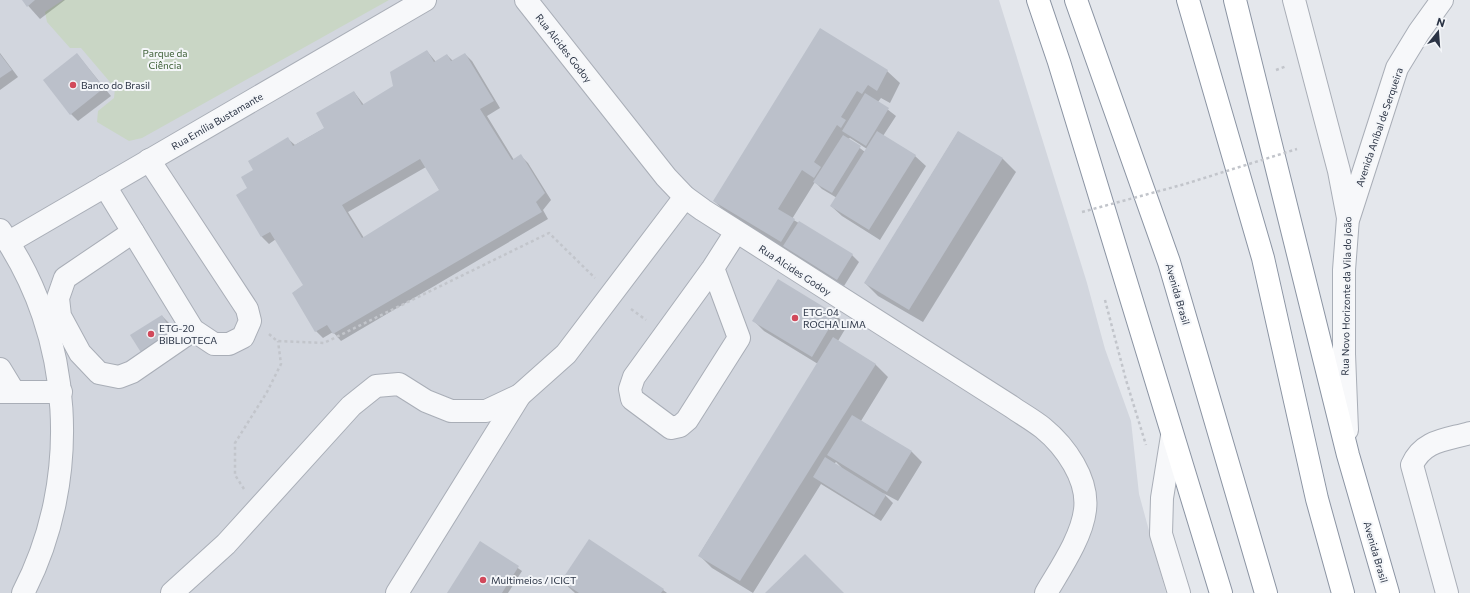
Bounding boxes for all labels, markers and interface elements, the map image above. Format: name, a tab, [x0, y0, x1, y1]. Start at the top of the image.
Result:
street label: Rua Alcides Godoy	[533, 11, 595, 85]
north arrow	[1418, 12, 1458, 52]
text: N	[1435, 15, 1447, 29]
park label: Parque da Ciência	[143, 47, 187, 71]
street label: Avenida Aníbal de Serqueira	[1353, 66, 1405, 188]
place label: Banco do Brasil	[81, 79, 150, 91]
marker: Banco do Brasil	[68, 80, 78, 90]
street label: Rua Emília Bustamante	[169, 90, 265, 152]
street label: Rua Novo Horizonte da Vila do João	[1339, 216, 1353, 376]
street label: Rua Alcides Godoy	[757, 242, 833, 298]
street label: Avenida Brasil	[1164, 262, 1192, 326]
place label: ETG-04 ROCHA LIMA	[803, 306, 866, 330]
marker: ETG-04 ROCHA LIMA	[790, 313, 800, 323]
place label: ETG-20 BIBLIOTECA	[159, 322, 217, 346]
marker: ETG-20 BIBLIOTECA	[146, 329, 156, 339]
street label: Avenida Brasil	[1362, 520, 1390, 584]
place label: Multimeios / ICICT	[491, 574, 577, 586]
marker: Multimeios / ICICT	[478, 575, 488, 585]

